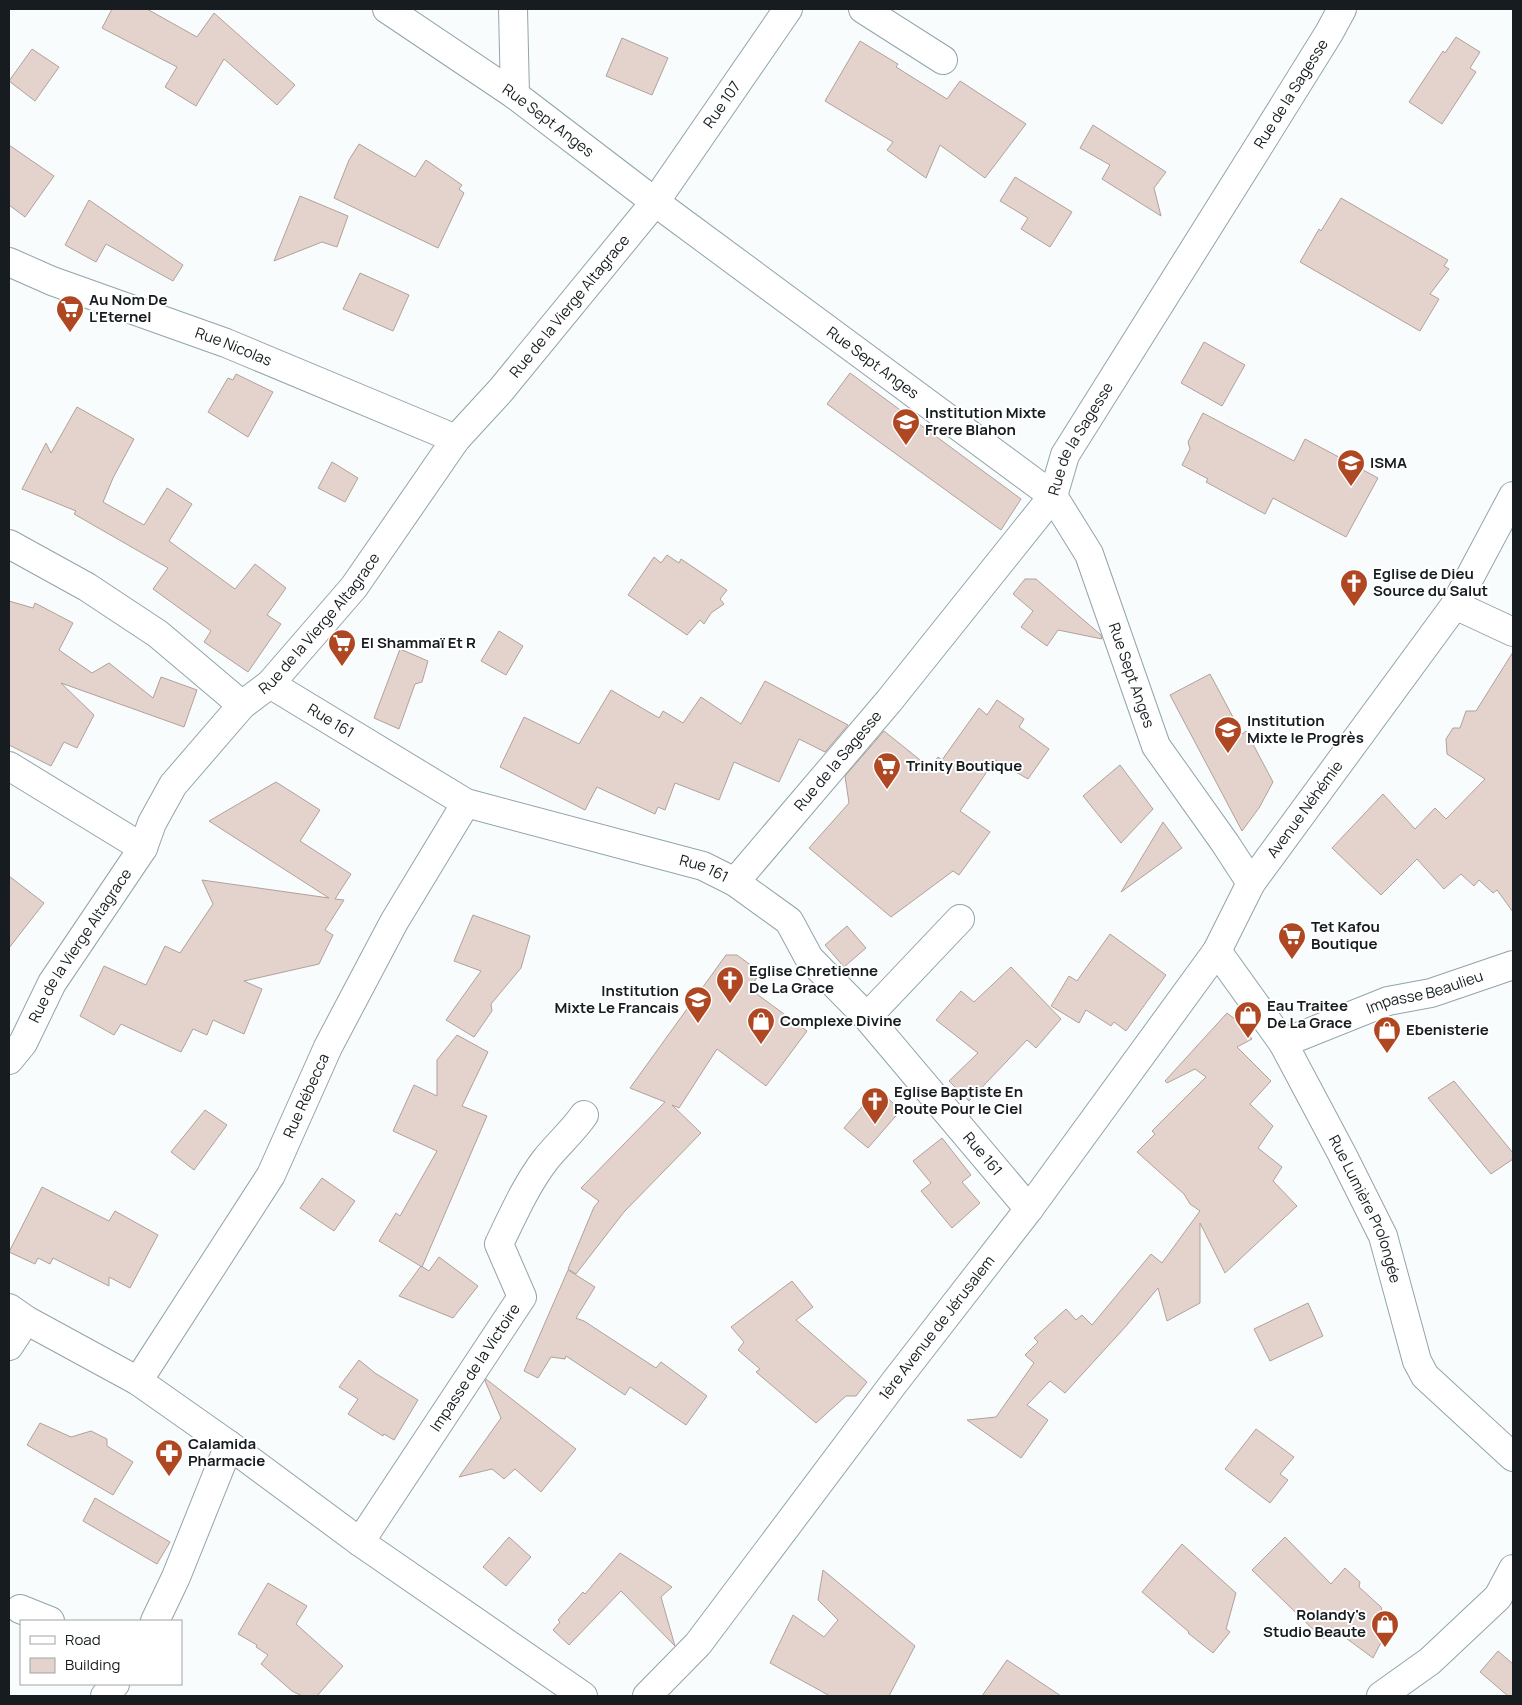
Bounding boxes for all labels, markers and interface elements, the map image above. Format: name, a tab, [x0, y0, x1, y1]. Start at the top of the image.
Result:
street label: Rue de la Sagesse	[1249, 35, 1333, 152]
street label: Rue 107	[698, 77, 745, 132]
street label: Rue Sept Anges	[499, 79, 599, 162]
street label: Rue de la Vierge Altagrace	[504, 230, 634, 382]
place label: Au Nom De L'Eternel	[89, 289, 168, 327]
supermarket icon: Au Nom De L'Eternel	[55, 294, 85, 333]
street label: Rue Sept Anges	[823, 321, 923, 404]
street label: Rue Nicolas	[192, 322, 275, 371]
street label: Rue de la Sagesse	[1043, 378, 1118, 498]
place label: Institution Mixte Frere Blahon	[925, 402, 1046, 440]
school or university icon: Institution Mixte Frere Blahon	[891, 407, 921, 446]
school or university icon: ISMA	[1336, 448, 1366, 487]
place label: ISMA	[1370, 452, 1407, 473]
street label: Rue de la Vierge Altagrace	[254, 548, 385, 699]
place label: Eglise de Dieu Source du Salut	[1373, 563, 1488, 601]
church icon: Eglise de Dieu Source du Salut	[1339, 568, 1369, 607]
street label: Rue Sept Anges	[1104, 620, 1160, 731]
supermarket icon: El Shammaï Et R	[327, 628, 357, 667]
place label: El Shammaï Et R	[361, 632, 476, 653]
street label: Rue 161	[304, 698, 358, 743]
street label: Rue de la Sagesse	[789, 706, 886, 815]
place label: Institution Mixte le Progrès	[1247, 710, 1364, 748]
school or university icon: Institution Mixte le Progrès	[1213, 715, 1243, 754]
supermarket icon: Trinity Boutique	[872, 751, 902, 790]
place label: Trinity Boutique	[906, 755, 1022, 776]
street label: Avenue Néhémie	[1262, 756, 1347, 862]
street label: Rue 161	[677, 849, 732, 887]
street label: Rue de la Vierge Altagrace	[23, 864, 136, 1026]
place label: Tet Kafou Boutique	[1311, 916, 1380, 954]
supermarket icon: Tet Kafou Boutique	[1277, 921, 1307, 960]
place label: Eglise Chretienne De La Grace	[749, 960, 878, 998]
church icon: Eglise Chretienne De La Grace	[715, 965, 745, 1004]
street label: Impasse Beaulieu	[1363, 965, 1486, 1019]
place label: Institution Mixte Le Francais	[554, 980, 679, 1018]
school or university icon: Institution Mixte Le Francais	[683, 985, 713, 1024]
place label: Eau Traitee De La Grace	[1267, 995, 1352, 1033]
shop icon: Eau Traitee De La Grace	[1233, 1000, 1263, 1039]
shop icon: Complexe Divine	[746, 1006, 776, 1045]
place label: Complexe Divine	[780, 1010, 902, 1031]
shop icon: Ebenisterie	[1372, 1015, 1402, 1054]
place label: Ebenisterie	[1406, 1019, 1489, 1040]
street label: Rue Rébecca	[278, 1050, 334, 1141]
place label: Eglise Baptiste En Route Pour le Ciel	[894, 1081, 1023, 1119]
church icon: Eglise Baptiste En Route Pour le Ciel	[860, 1086, 890, 1125]
street label: Rue 161	[959, 1127, 1007, 1180]
street label: Rue Lumière Prolongée	[1324, 1131, 1406, 1285]
street label: 1ère Avenue de Jérusalem	[874, 1251, 999, 1404]
street label: Impasse de la Victoire	[425, 1299, 525, 1435]
place label: Calamida Pharmacie	[188, 1433, 265, 1471]
pharmacy icon: Calamida Pharmacie	[154, 1438, 184, 1477]
place label: Rolandy's Studio Beaute	[1263, 1604, 1366, 1642]
shop icon: Rolandy's Studio Beaute	[1370, 1609, 1400, 1648]
legend	[20, 1620, 182, 1685]
text: Road	[65, 1629, 101, 1650]
text: Building	[65, 1654, 120, 1675]

